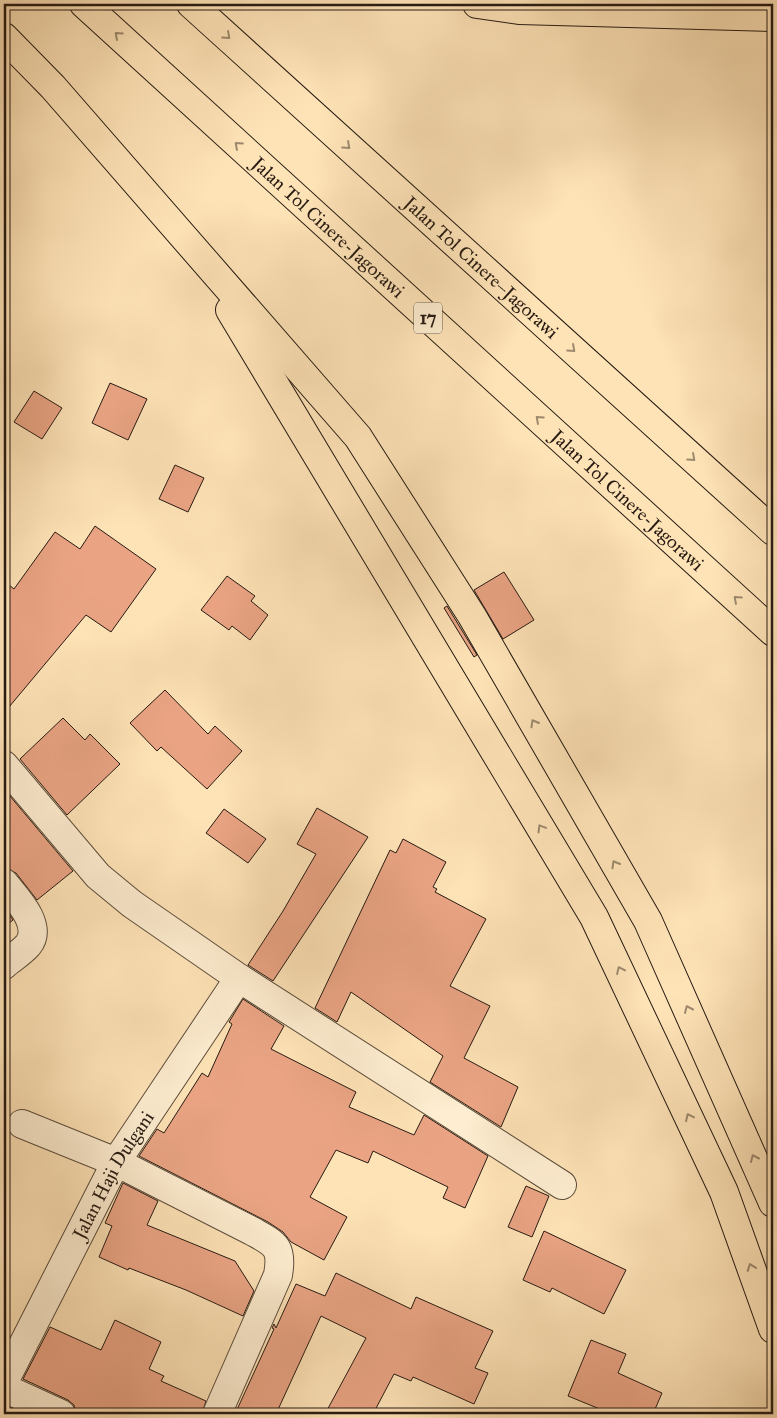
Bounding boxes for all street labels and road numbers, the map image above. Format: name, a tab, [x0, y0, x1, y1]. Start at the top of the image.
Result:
street label: Jalan Tol Cinere-Jagorawi	[245, 150, 410, 302]
street label: Jalan Tol Cinere–Jagorawi	[397, 190, 564, 343]
road number: 17	[414, 302, 442, 334]
street label: Jalan Tol Cinere-Jagorawi	[545, 423, 709, 575]
street label: Jalan Haji Dulgani	[66, 1106, 158, 1245]

